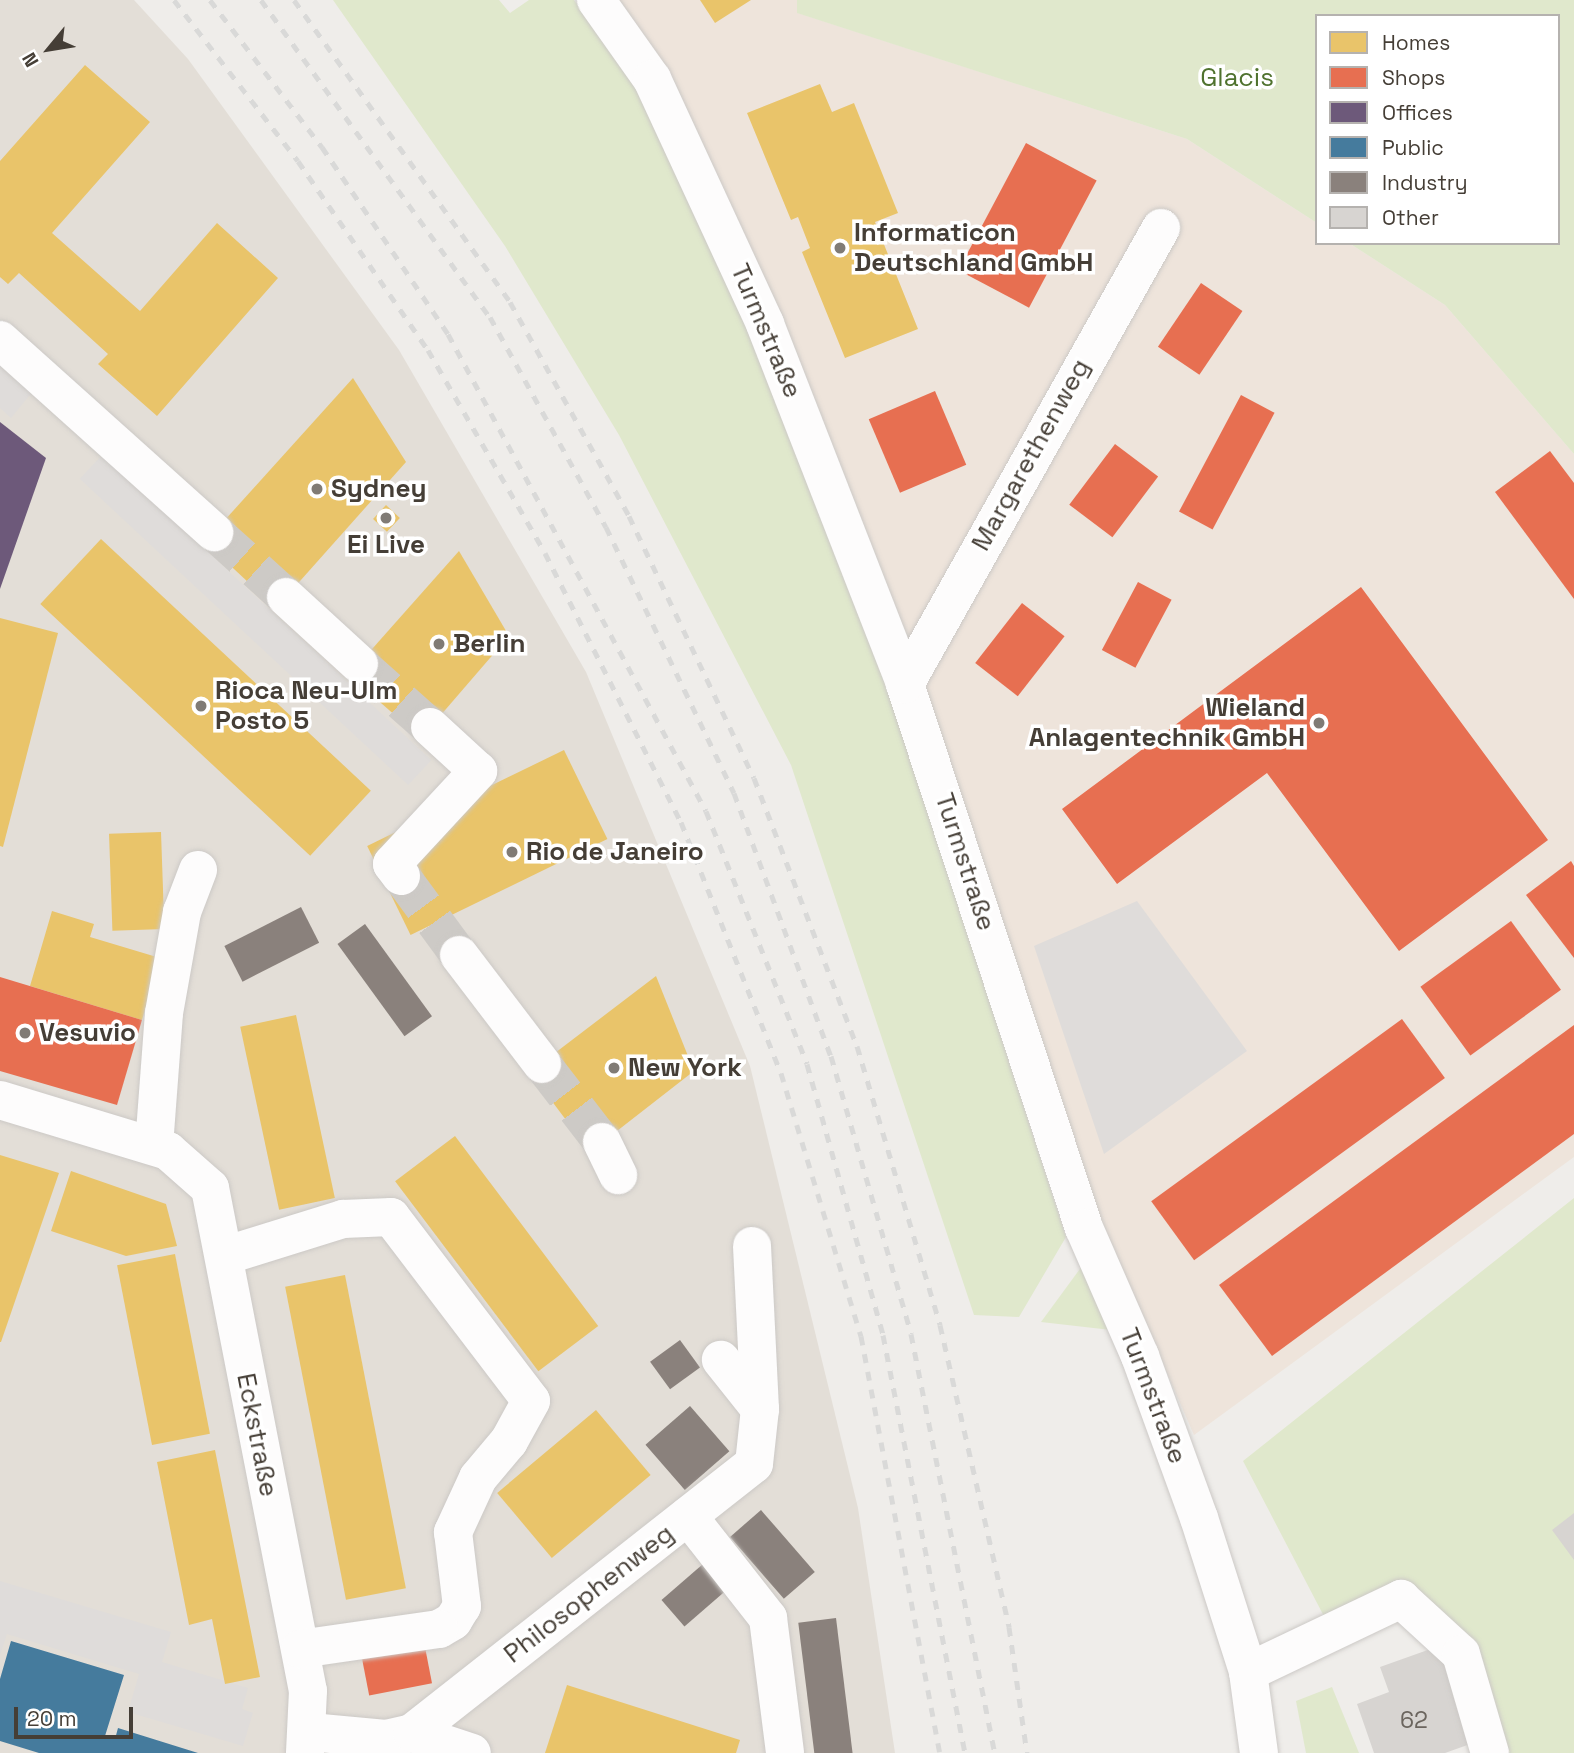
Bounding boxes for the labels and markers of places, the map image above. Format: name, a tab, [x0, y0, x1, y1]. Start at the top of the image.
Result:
place label: Informaticon Deutschland GmbH	[854, 217, 1093, 278]
marker: Informaticon Deutschland GmbH	[832, 240, 848, 256]
place label: Sydney	[331, 473, 426, 505]
marker: Sydney	[309, 481, 325, 497]
marker: Ei Live	[378, 510, 394, 526]
place label: Ei Live	[347, 529, 425, 561]
place label: Berlin	[453, 628, 525, 660]
marker: Berlin	[431, 636, 447, 652]
place label: Rioca Neu-Ulm Posto 5	[215, 675, 397, 736]
place label: Wieland Anlagentechnik GmbH	[1029, 692, 1305, 754]
marker: Rioca Neu-Ulm Posto 5	[193, 698, 209, 714]
marker: Wieland Anlagentechnik GmbH	[1311, 715, 1327, 731]
place label: Rio de Janeiro	[526, 836, 704, 868]
marker: Rio de Janeiro	[504, 844, 520, 860]
place label: Vesuvio	[39, 1017, 136, 1049]
marker: Vesuvio	[17, 1025, 33, 1041]
place label: New York	[628, 1052, 742, 1084]
marker: New York	[606, 1060, 622, 1076]

